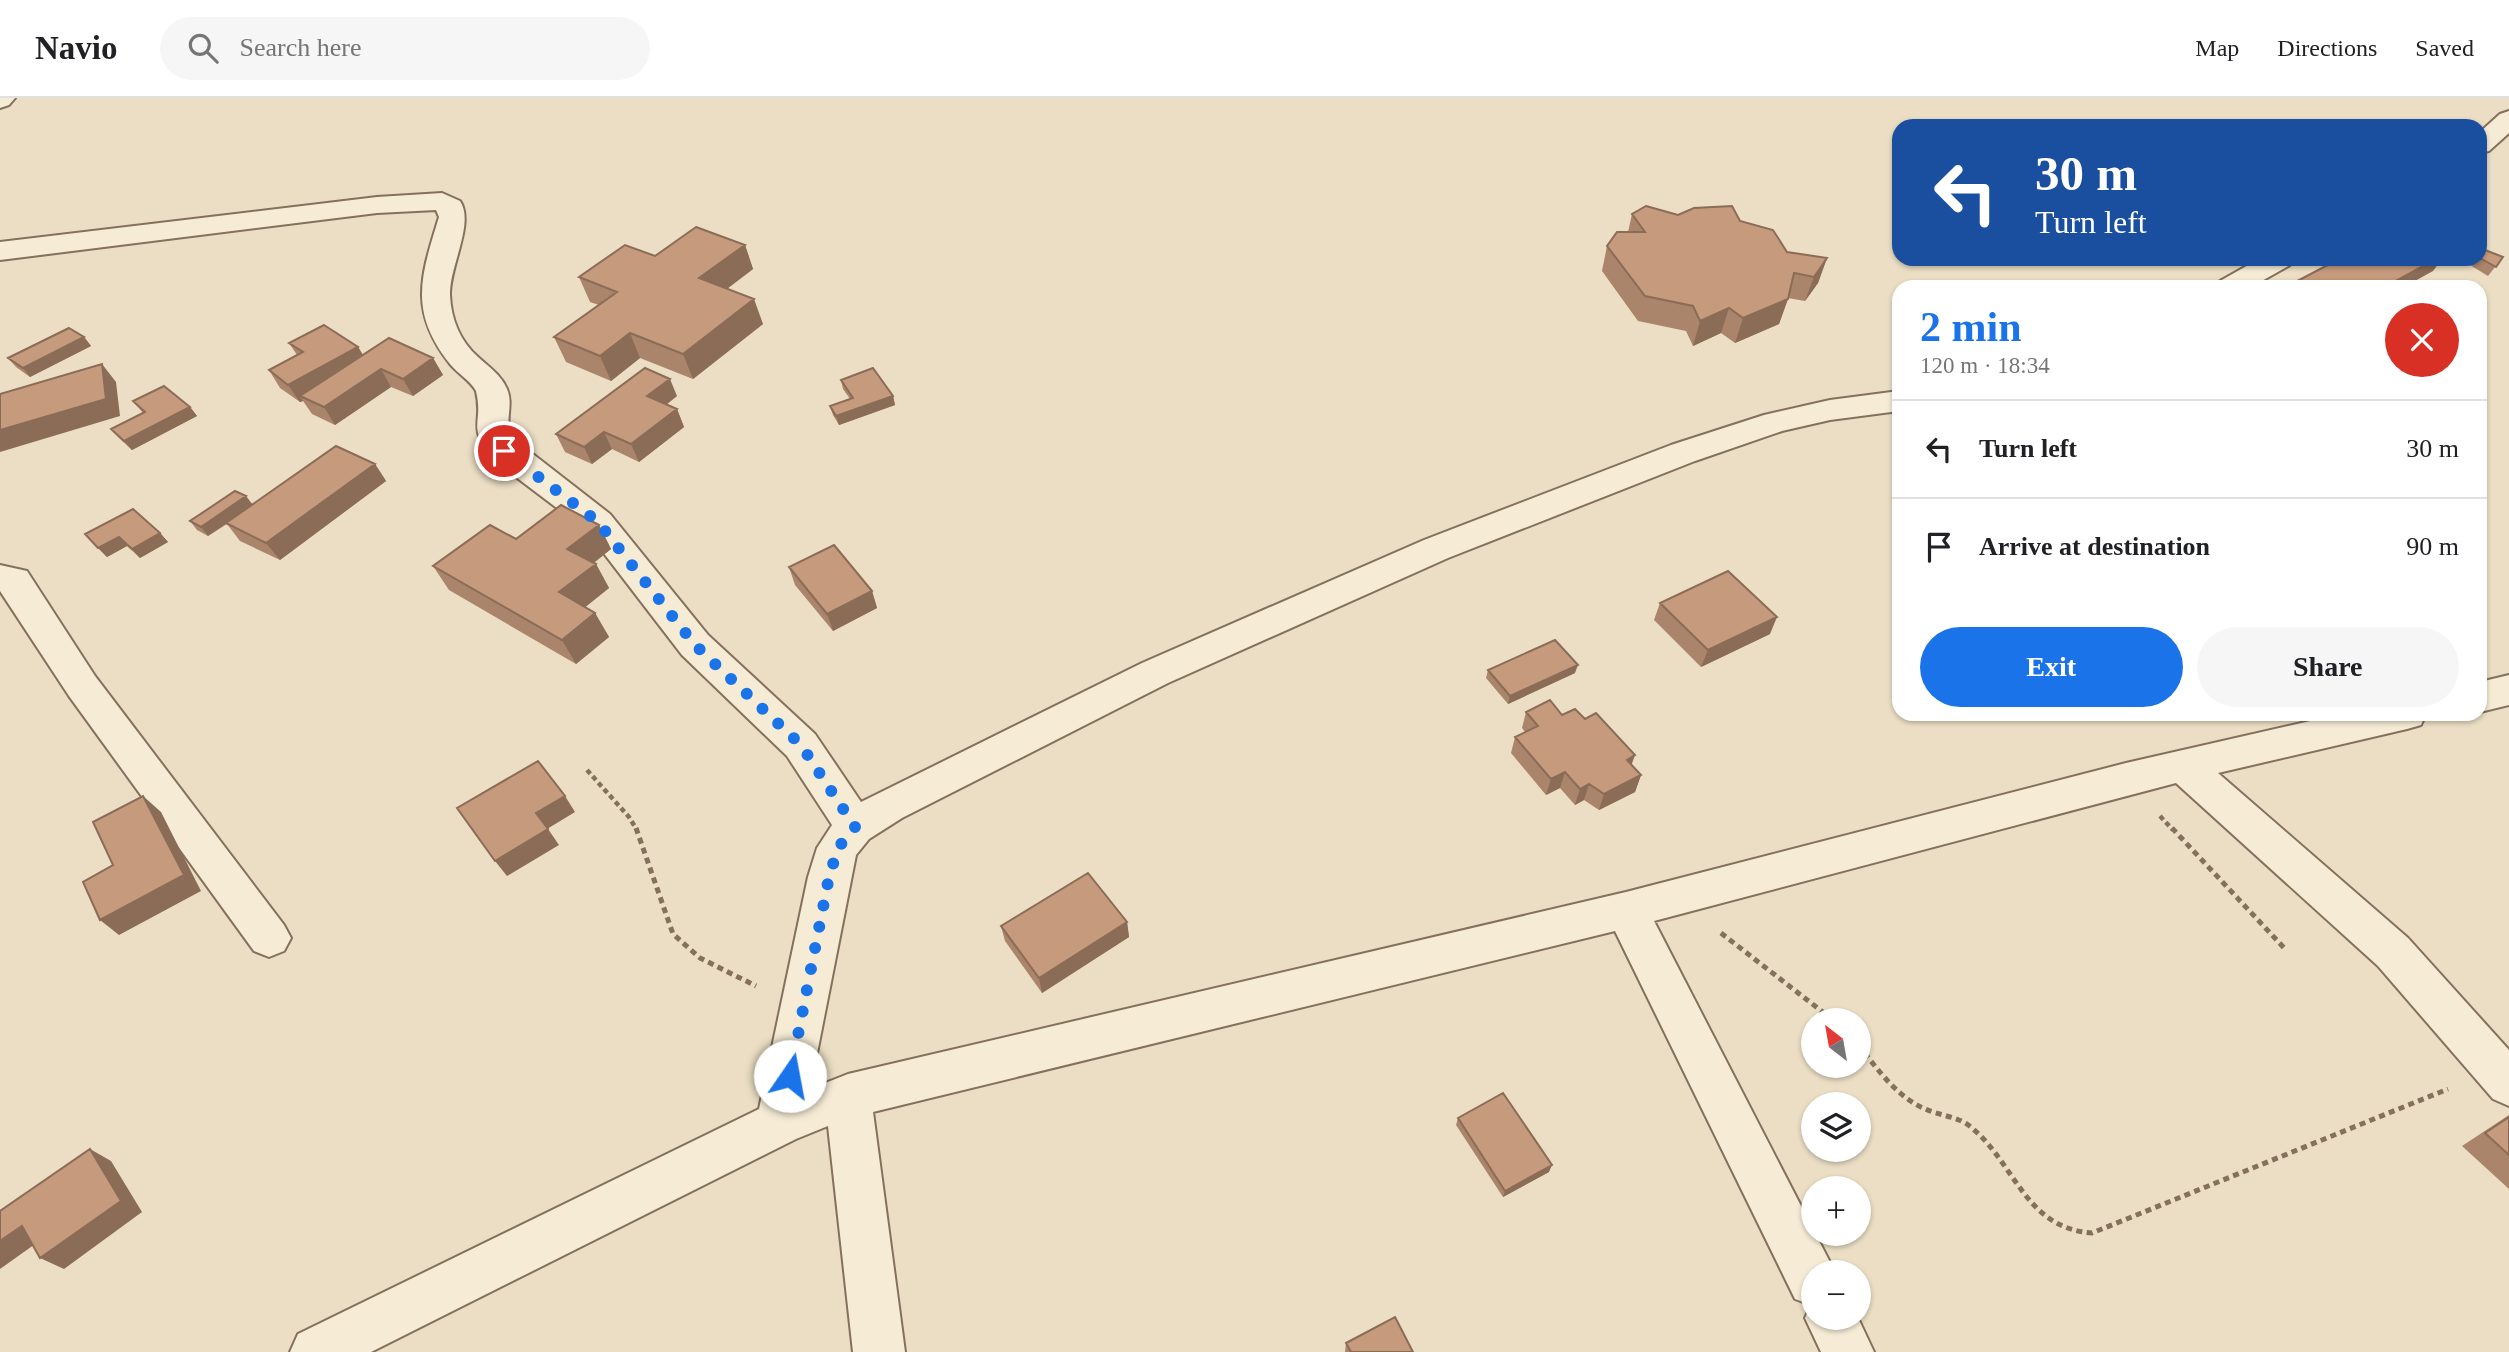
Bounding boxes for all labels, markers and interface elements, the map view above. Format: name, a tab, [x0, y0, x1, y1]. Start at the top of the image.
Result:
search box	[160, 17, 650, 80]
icon: search	[184, 29, 222, 67]
text: Navio	[35, 30, 118, 66]
text: Search here	[240, 33, 361, 62]
text: Map	[2195, 35, 2239, 61]
text: Directions	[2277, 35, 2377, 61]
text: Saved	[2415, 35, 2474, 61]
text: 30 m	[2035, 146, 2137, 201]
icon: left	[1920, 147, 2011, 238]
text: Turn left	[2035, 204, 2147, 240]
button: close	[2385, 303, 2459, 377]
text: 2 min	[1920, 304, 2022, 350]
text: 120 m · 18:34	[1920, 353, 2050, 378]
pin	[474, 421, 534, 481]
icon: left	[1920, 430, 1958, 468]
icon: arrive	[485, 432, 523, 470]
text: Turn left	[1979, 434, 2077, 463]
text: 30 m	[2406, 434, 2459, 463]
icon: arrive	[1920, 528, 1958, 566]
text: Arrive at destination	[1979, 532, 2210, 561]
text: 90 m	[2406, 532, 2459, 561]
button: Exit	[1920, 627, 2183, 707]
button: Share	[2197, 627, 2459, 707]
north arrow	[1801, 1008, 1871, 1078]
map controls	[1801, 1008, 1871, 1330]
position arrow	[753, 1039, 827, 1113]
button: layers	[1801, 1092, 1871, 1162]
button: +	[1801, 1176, 1871, 1246]
button: −	[1801, 1260, 1871, 1330]

